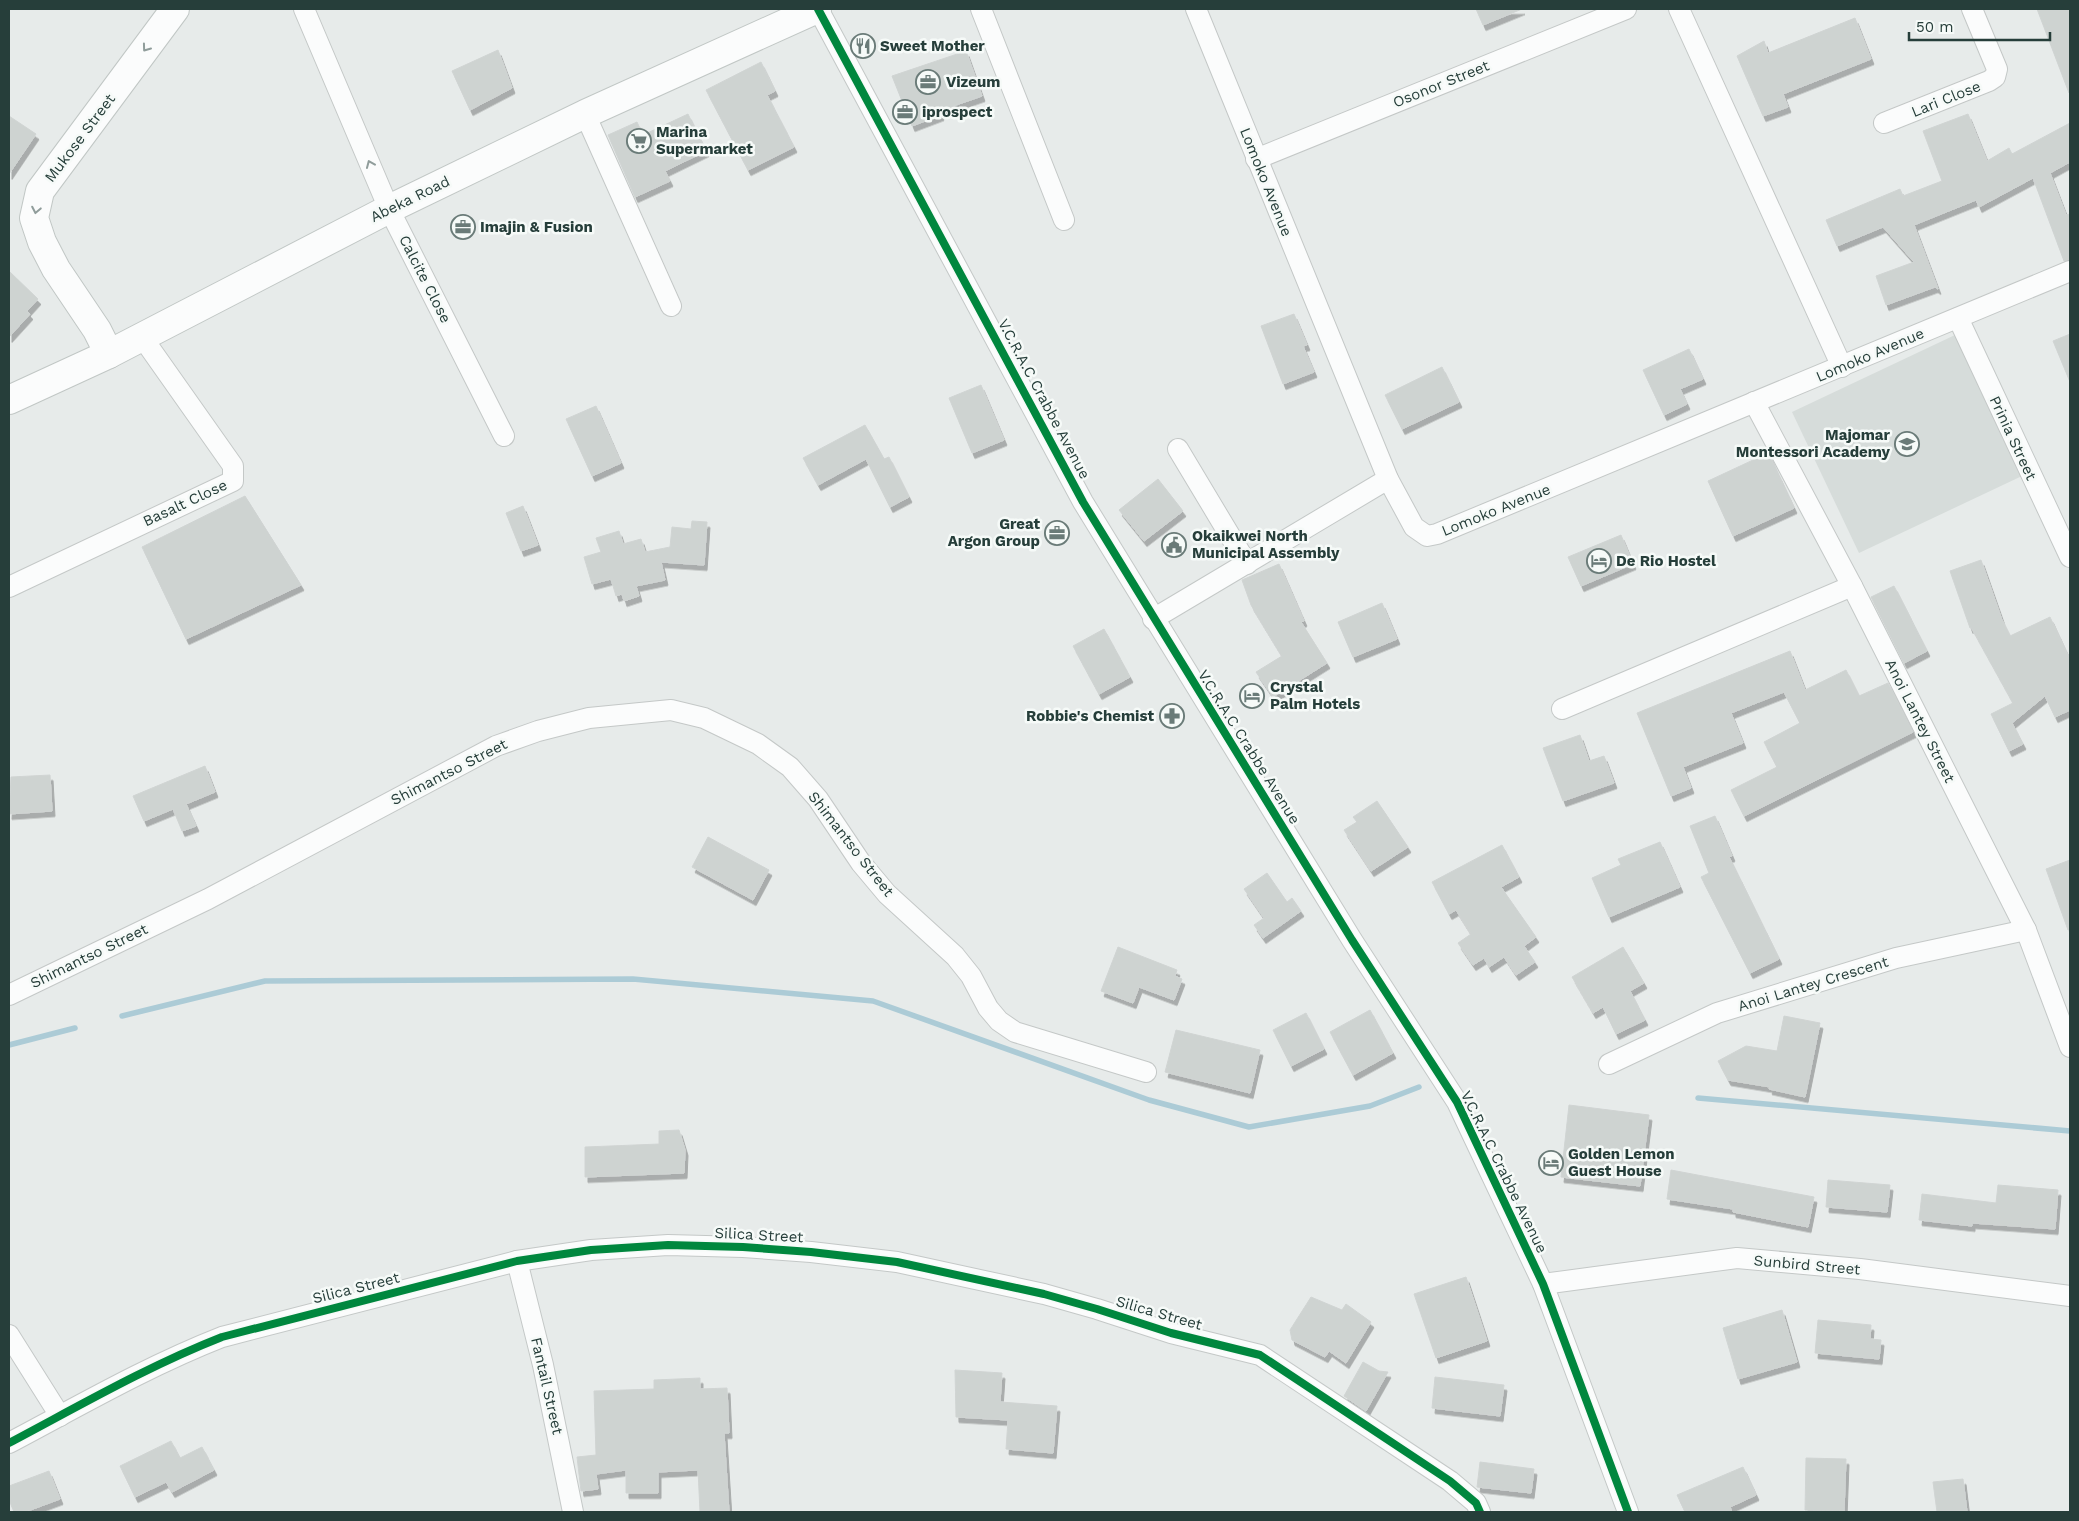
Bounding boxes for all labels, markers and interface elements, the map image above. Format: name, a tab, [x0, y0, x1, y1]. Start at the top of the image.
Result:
scale bar	[1909, 10, 2050, 42]
text: 50 m	[1916, 18, 1953, 36]
restaurant icon: Sweet Mother	[850, 33, 876, 59]
place label: Sweet Mother	[880, 37, 985, 55]
one-way arrow	[143, 42, 152, 52]
street label: Osonor Street	[1390, 56, 1493, 112]
office icon: Vizeum	[915, 69, 941, 95]
place label: Vizeum	[946, 73, 1000, 91]
street label: Lari Close	[1909, 77, 1983, 121]
street label: Mukose Street	[41, 90, 120, 186]
office icon: iprospect	[892, 99, 918, 125]
place label: iprospect	[922, 103, 993, 121]
place label: Marina Supermarket	[656, 123, 753, 158]
street label: Lomoko Avenue	[1236, 125, 1296, 239]
supermarket icon: Marina Supermarket	[626, 128, 652, 154]
one-way arrow	[366, 160, 377, 169]
street label: Abeka Road	[367, 172, 453, 226]
one-way arrow	[31, 206, 42, 214]
office icon: Imajin & Fusion	[450, 214, 476, 240]
place label: Imajin & Fusion	[480, 218, 593, 236]
street label: Calcite Close	[395, 232, 455, 326]
street label: V.C.R.A.C Crabbe Avenue	[994, 316, 1094, 482]
street label: Lomoko Avenue	[1813, 324, 1927, 386]
street label: Prinia Street	[1986, 393, 2041, 484]
place label: Majomar Montessori Academy	[1736, 426, 1891, 461]
school or university icon: Majomar Montessori Academy	[1894, 431, 1920, 457]
street label: Basalt Close	[140, 476, 230, 530]
street label: Lomoko Avenue	[1439, 480, 1553, 540]
place label: Great Argon Group	[948, 515, 1040, 550]
office icon: Great Argon Group	[1044, 520, 1070, 546]
place label: Okaikwei North Municipal Assembly	[1192, 527, 1340, 562]
public building icon: Okaikwei North Municipal Assembly	[1161, 532, 1187, 558]
hotel icon: De Rio Hostel	[1586, 548, 1612, 574]
place label: De Rio Hostel	[1616, 552, 1716, 570]
street label: Anoi Lantey Street	[1881, 656, 1959, 786]
street label: V.C.R.A.C Crabbe Avenue	[1194, 667, 1304, 827]
place label: Crystal Palm Hotels	[1270, 678, 1360, 713]
hotel icon: Crystal Palm Hotels	[1239, 683, 1265, 709]
pharmacy icon: Robbie's Chemist	[1159, 703, 1185, 729]
place label: Robbie's Chemist	[1026, 707, 1154, 725]
street label: Shimantso Street	[388, 735, 511, 809]
street label: Shimantso Street	[804, 788, 898, 901]
street label: Shimantso Street	[27, 919, 151, 992]
street label: Anoi Lantey Crescent	[1736, 952, 1891, 1015]
street label: V.C.R.A.C Crabbe Avenue	[1457, 1088, 1551, 1256]
place label: Golden Lemon Guest House	[1568, 1145, 1674, 1180]
hotel icon: Golden Lemon Guest House	[1538, 1150, 1564, 1176]
street label: Silica Street	[714, 1224, 805, 1246]
street label: Sunbird Street	[1753, 1251, 1862, 1279]
street label: Silica Street	[311, 1268, 402, 1307]
street label: Silica Street	[1114, 1292, 1205, 1334]
street label: Fantail Street	[527, 1336, 567, 1437]

